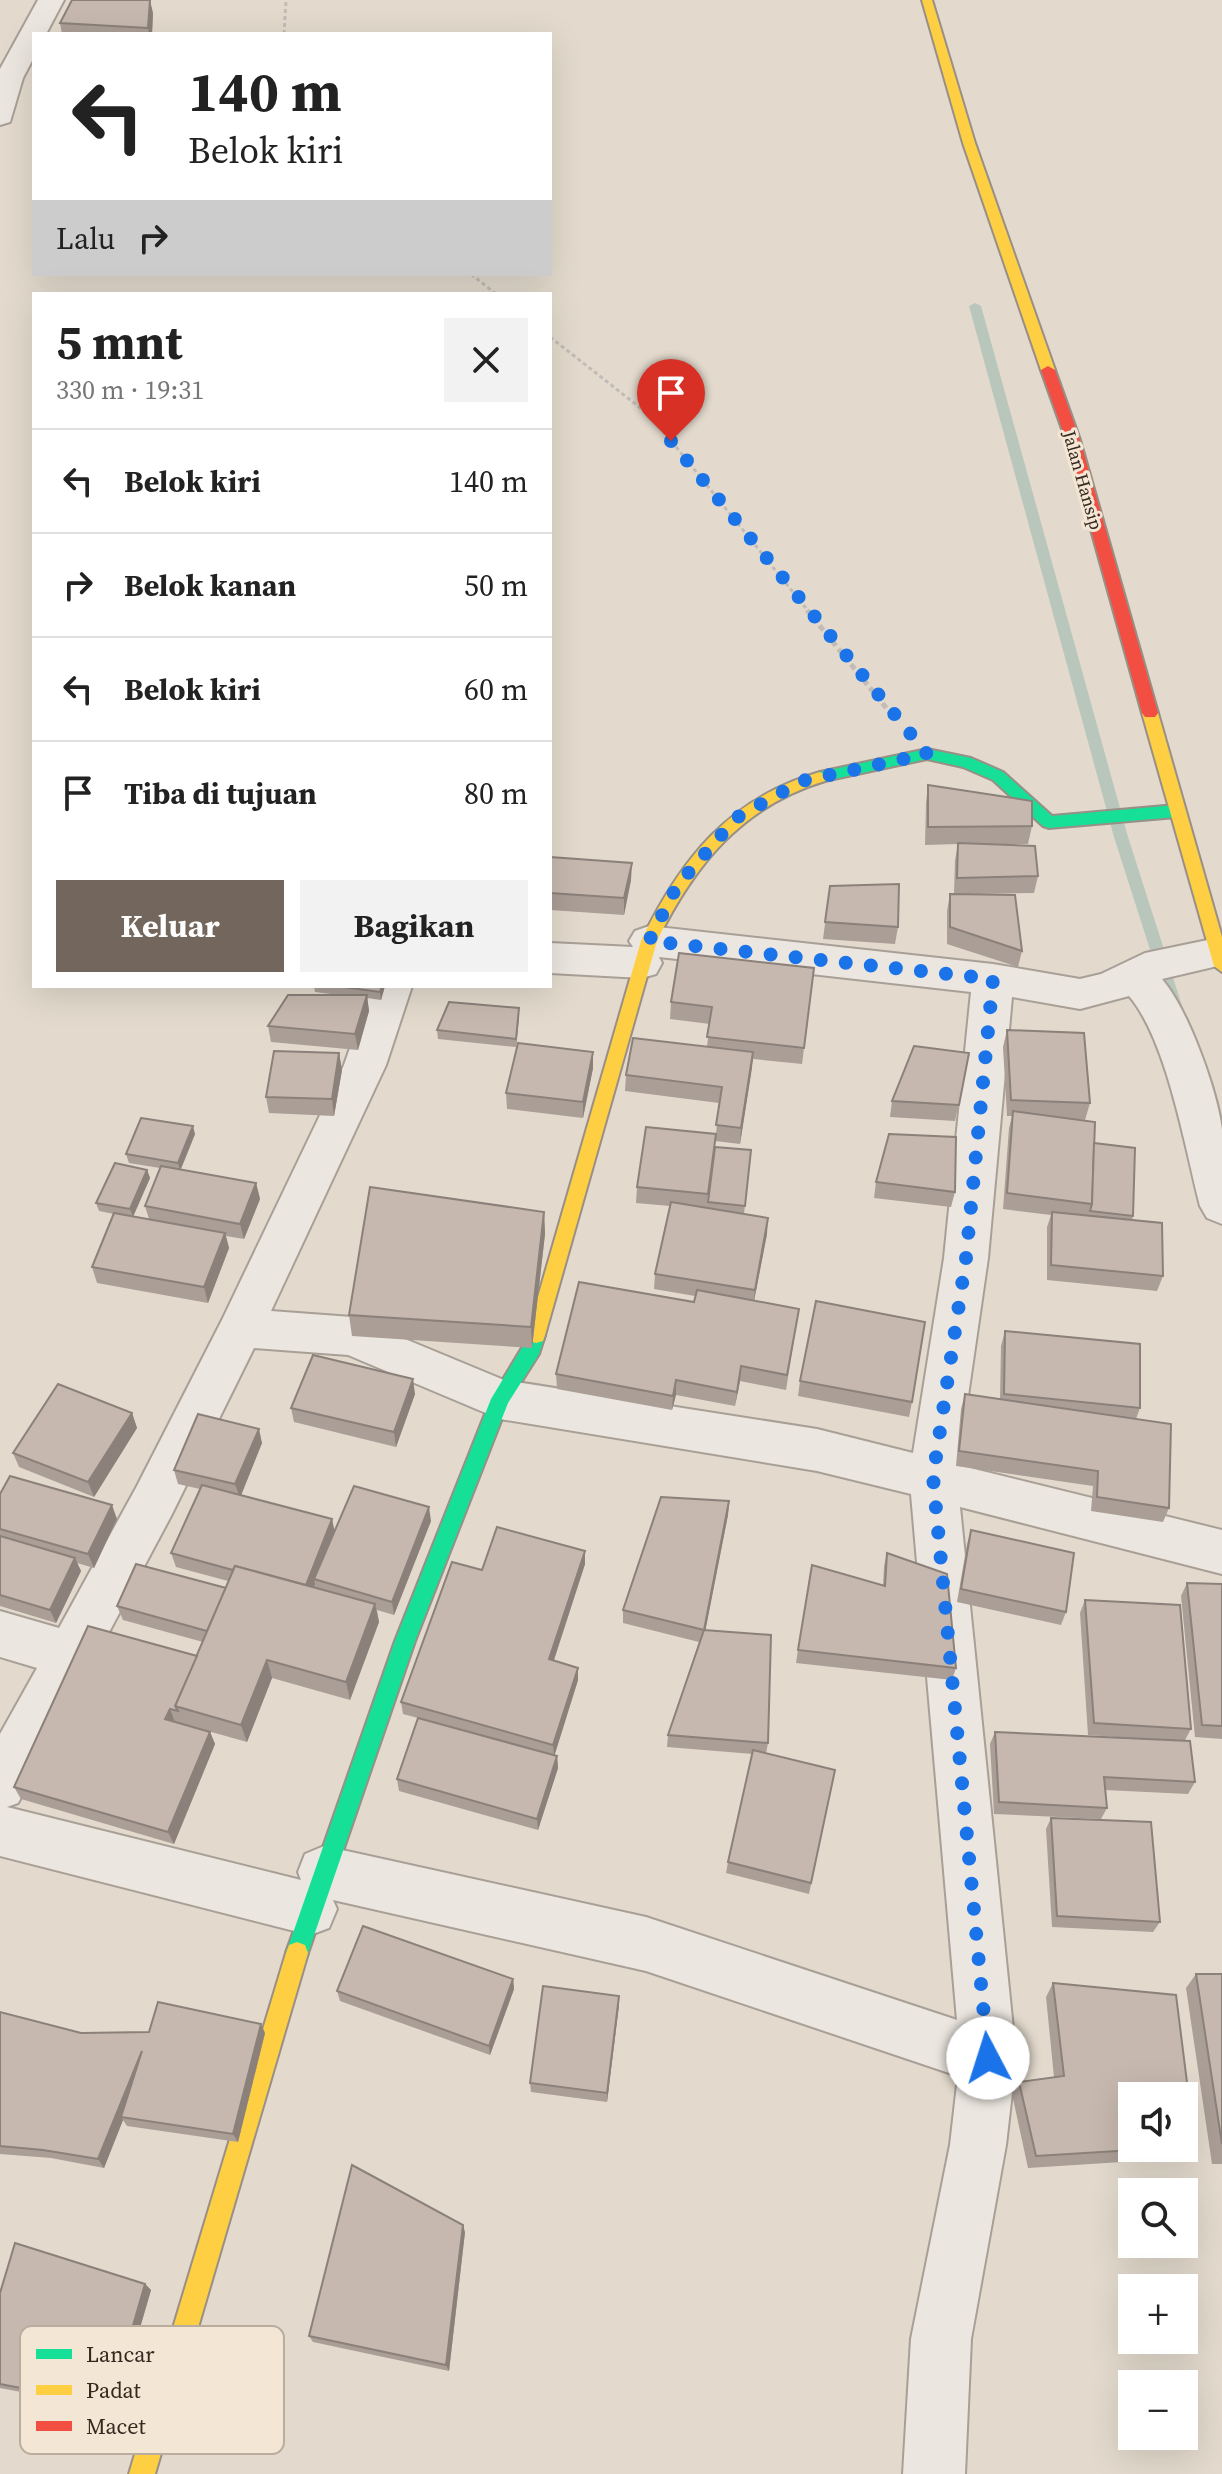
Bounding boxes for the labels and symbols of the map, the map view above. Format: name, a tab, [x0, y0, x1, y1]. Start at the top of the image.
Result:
pin	[637, 359, 705, 441]
street label: Jalan Hansip	[1057, 427, 1109, 533]
position arrow	[946, 2016, 1030, 2100]
legend	[20, 2326, 284, 2454]
text: Lancar	[86, 2339, 155, 2369]
text: Padat	[86, 2375, 142, 2405]
text: Macet	[86, 2411, 147, 2441]

